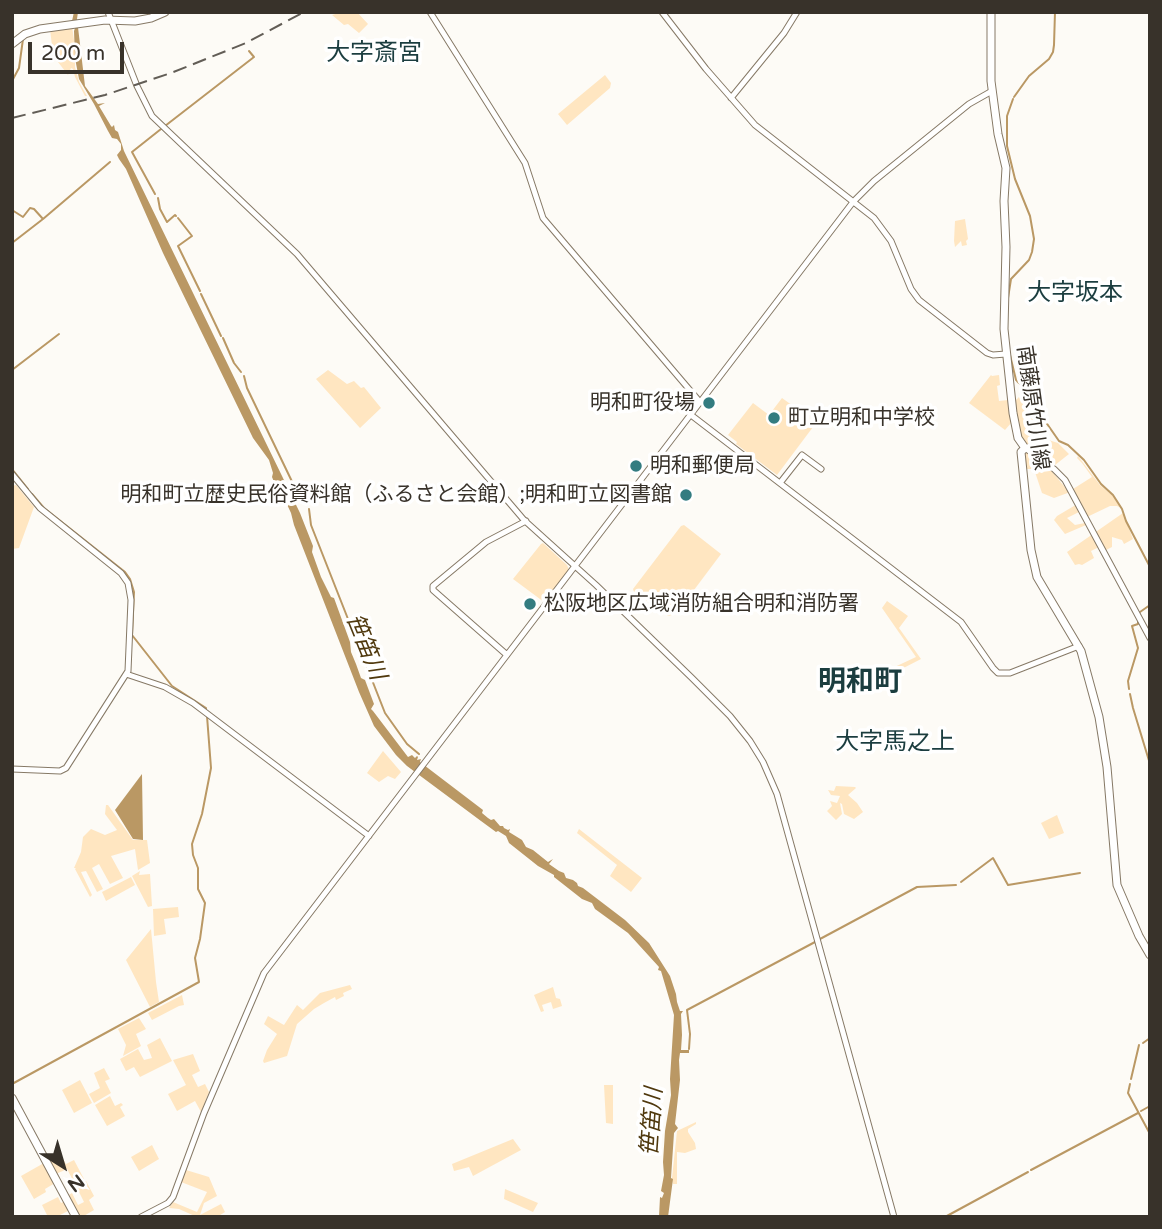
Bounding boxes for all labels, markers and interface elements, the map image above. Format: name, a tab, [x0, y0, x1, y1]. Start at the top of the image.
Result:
scale bar	[32, 28, 128, 72]
district label: 大字斎宮	[326, 40, 422, 68]
text: 200 m	[41, 41, 105, 66]
district label: 大字坂本	[1027, 280, 1123, 308]
street label: 南藤原竹川線	[1011, 344, 1053, 472]
place label: 明和町役場	[590, 390, 695, 416]
marker: 明和町役場	[701, 395, 717, 411]
place label: 町立明和中学校	[788, 405, 935, 431]
marker: 町立明和中学校	[766, 410, 782, 426]
place label: 明和郵便局	[650, 453, 755, 479]
marker: 明和郵便局	[628, 458, 644, 474]
place label: 明和町立歴史民俗資料館（ふるさと会館）;明和町立図書館	[121, 482, 672, 508]
marker: 明和町立歴史民俗資料館（ふるさと会館）;明和町立図書館	[678, 487, 694, 503]
place label: 松阪地区広域消防組合明和消防署	[544, 591, 859, 617]
marker: 松阪地区広域消防組合明和消防署	[522, 596, 538, 612]
water label: 笹笛川	[339, 610, 391, 684]
district label: 明和町	[818, 666, 902, 700]
district label: 大字馬之上	[835, 729, 955, 757]
water label: 笹笛川	[637, 1087, 669, 1157]
north arrow	[28, 1131, 98, 1201]
text: N	[63, 1169, 88, 1196]

